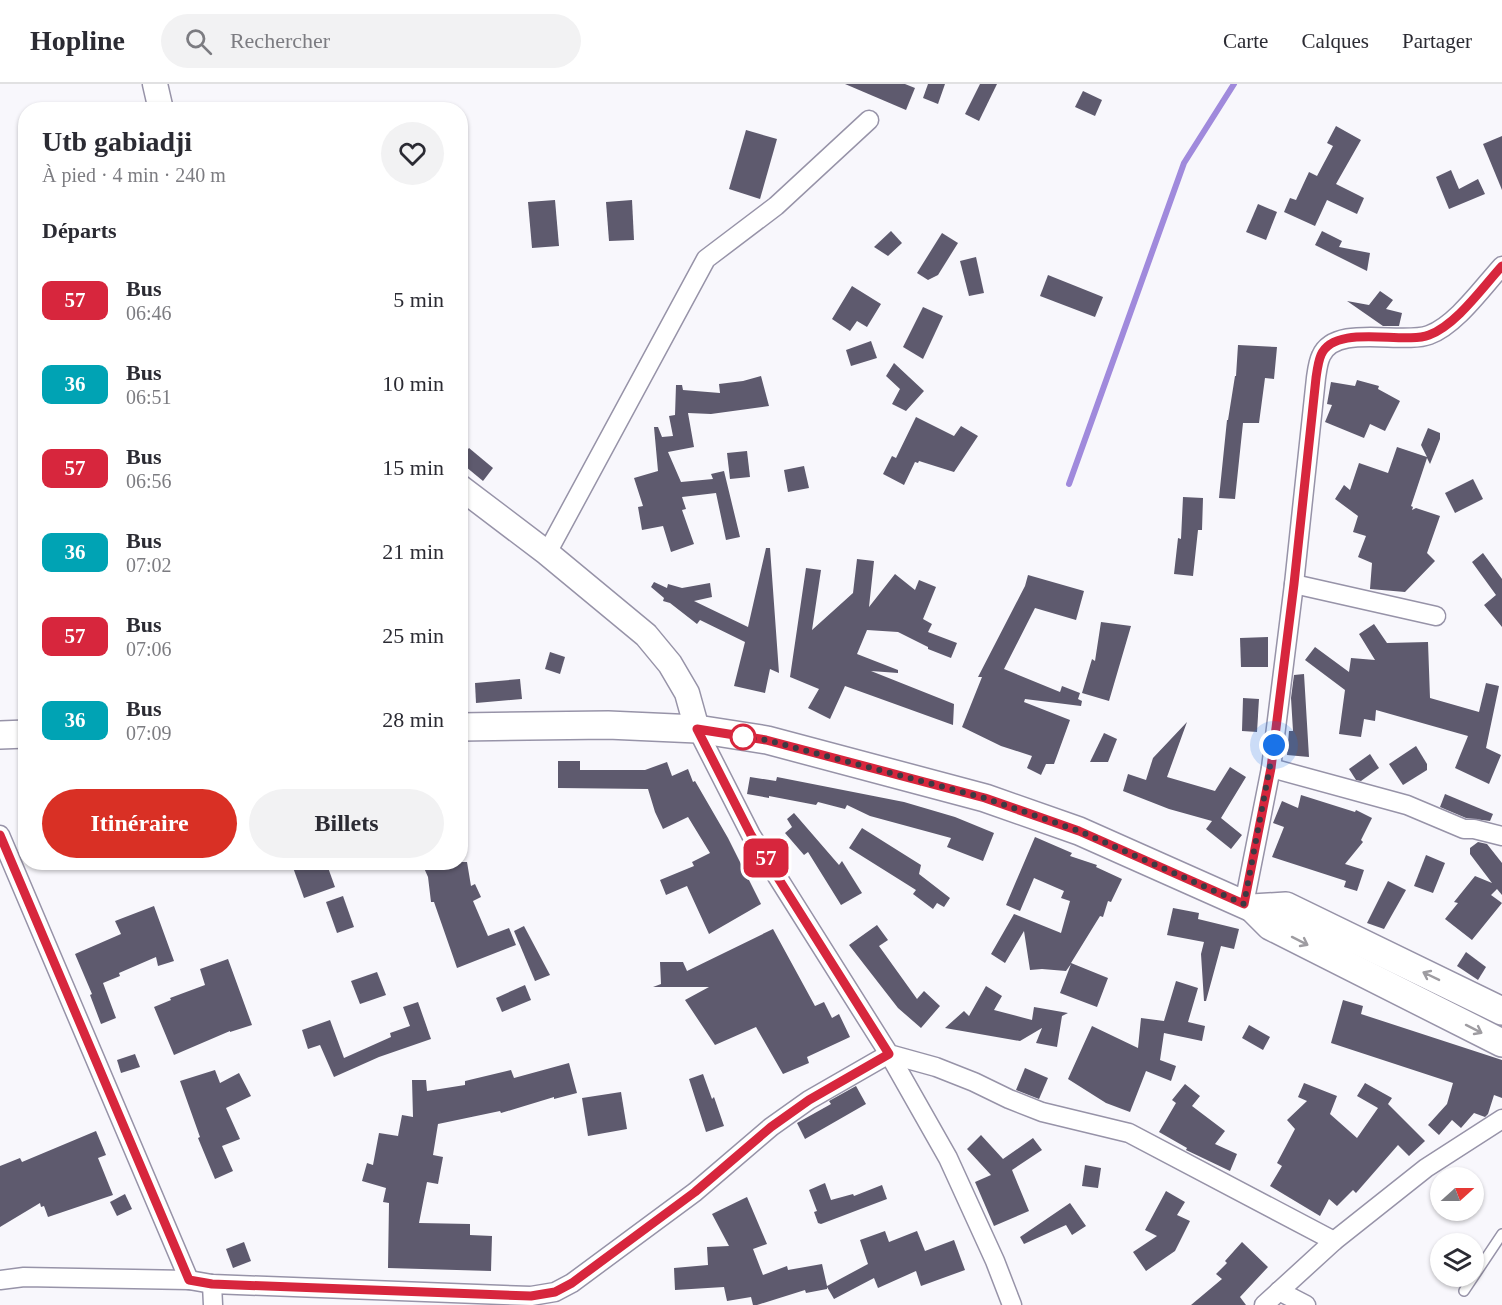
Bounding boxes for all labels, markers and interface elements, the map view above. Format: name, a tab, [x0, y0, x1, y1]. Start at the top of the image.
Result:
search box	[161, 14, 581, 68]
text: Hopline	[30, 25, 125, 56]
icon: search	[182, 25, 215, 58]
text: Rechercher	[230, 28, 330, 53]
text: Carte	[1223, 29, 1268, 53]
text: Calques	[1301, 29, 1369, 53]
text: Partager	[1402, 29, 1472, 53]
button: heart	[381, 122, 444, 185]
text: Utb gabiadji	[42, 126, 192, 157]
text: À pied · 4 min · 240 m	[42, 164, 226, 186]
text: Départs	[42, 218, 117, 243]
text: Bus	[126, 276, 161, 301]
text: 5 min	[393, 287, 444, 312]
text: 57	[65, 288, 86, 312]
text: 06:46	[126, 302, 172, 324]
text: Bus	[126, 360, 161, 385]
text: 10 min	[382, 371, 444, 396]
text: 36	[65, 372, 86, 396]
text: 06:51	[126, 386, 172, 408]
text: Bus	[126, 444, 161, 469]
text: 15 min	[382, 455, 444, 480]
text: 57	[65, 456, 86, 480]
text: 06:56	[126, 470, 172, 492]
text: Bus	[126, 528, 161, 553]
text: 21 min	[382, 539, 444, 564]
text: 36	[65, 540, 86, 564]
text: 07:02	[126, 554, 172, 576]
text: Bus	[126, 612, 161, 637]
text: 25 min	[382, 623, 444, 648]
text: 57	[65, 624, 86, 648]
text: 07:06	[126, 638, 172, 660]
text: Bus	[126, 696, 161, 721]
text: 28 min	[382, 707, 444, 732]
text: 36	[65, 708, 86, 732]
text: 07:09	[126, 722, 172, 744]
unlabelled marker	[730, 724, 756, 750]
your location	[1259, 730, 1289, 760]
button: Itinéraire	[42, 789, 237, 858]
button: Billets	[249, 789, 444, 858]
line badge: 57	[739, 838, 793, 878]
text: 57	[756, 846, 777, 870]
one-way arrow	[1290, 935, 1308, 947]
one-way arrow	[1422, 970, 1440, 981]
one-way arrow	[1464, 1023, 1482, 1035]
north arrow	[1430, 1167, 1484, 1221]
map controls	[1430, 1167, 1484, 1287]
button: layers	[1430, 1233, 1484, 1287]

